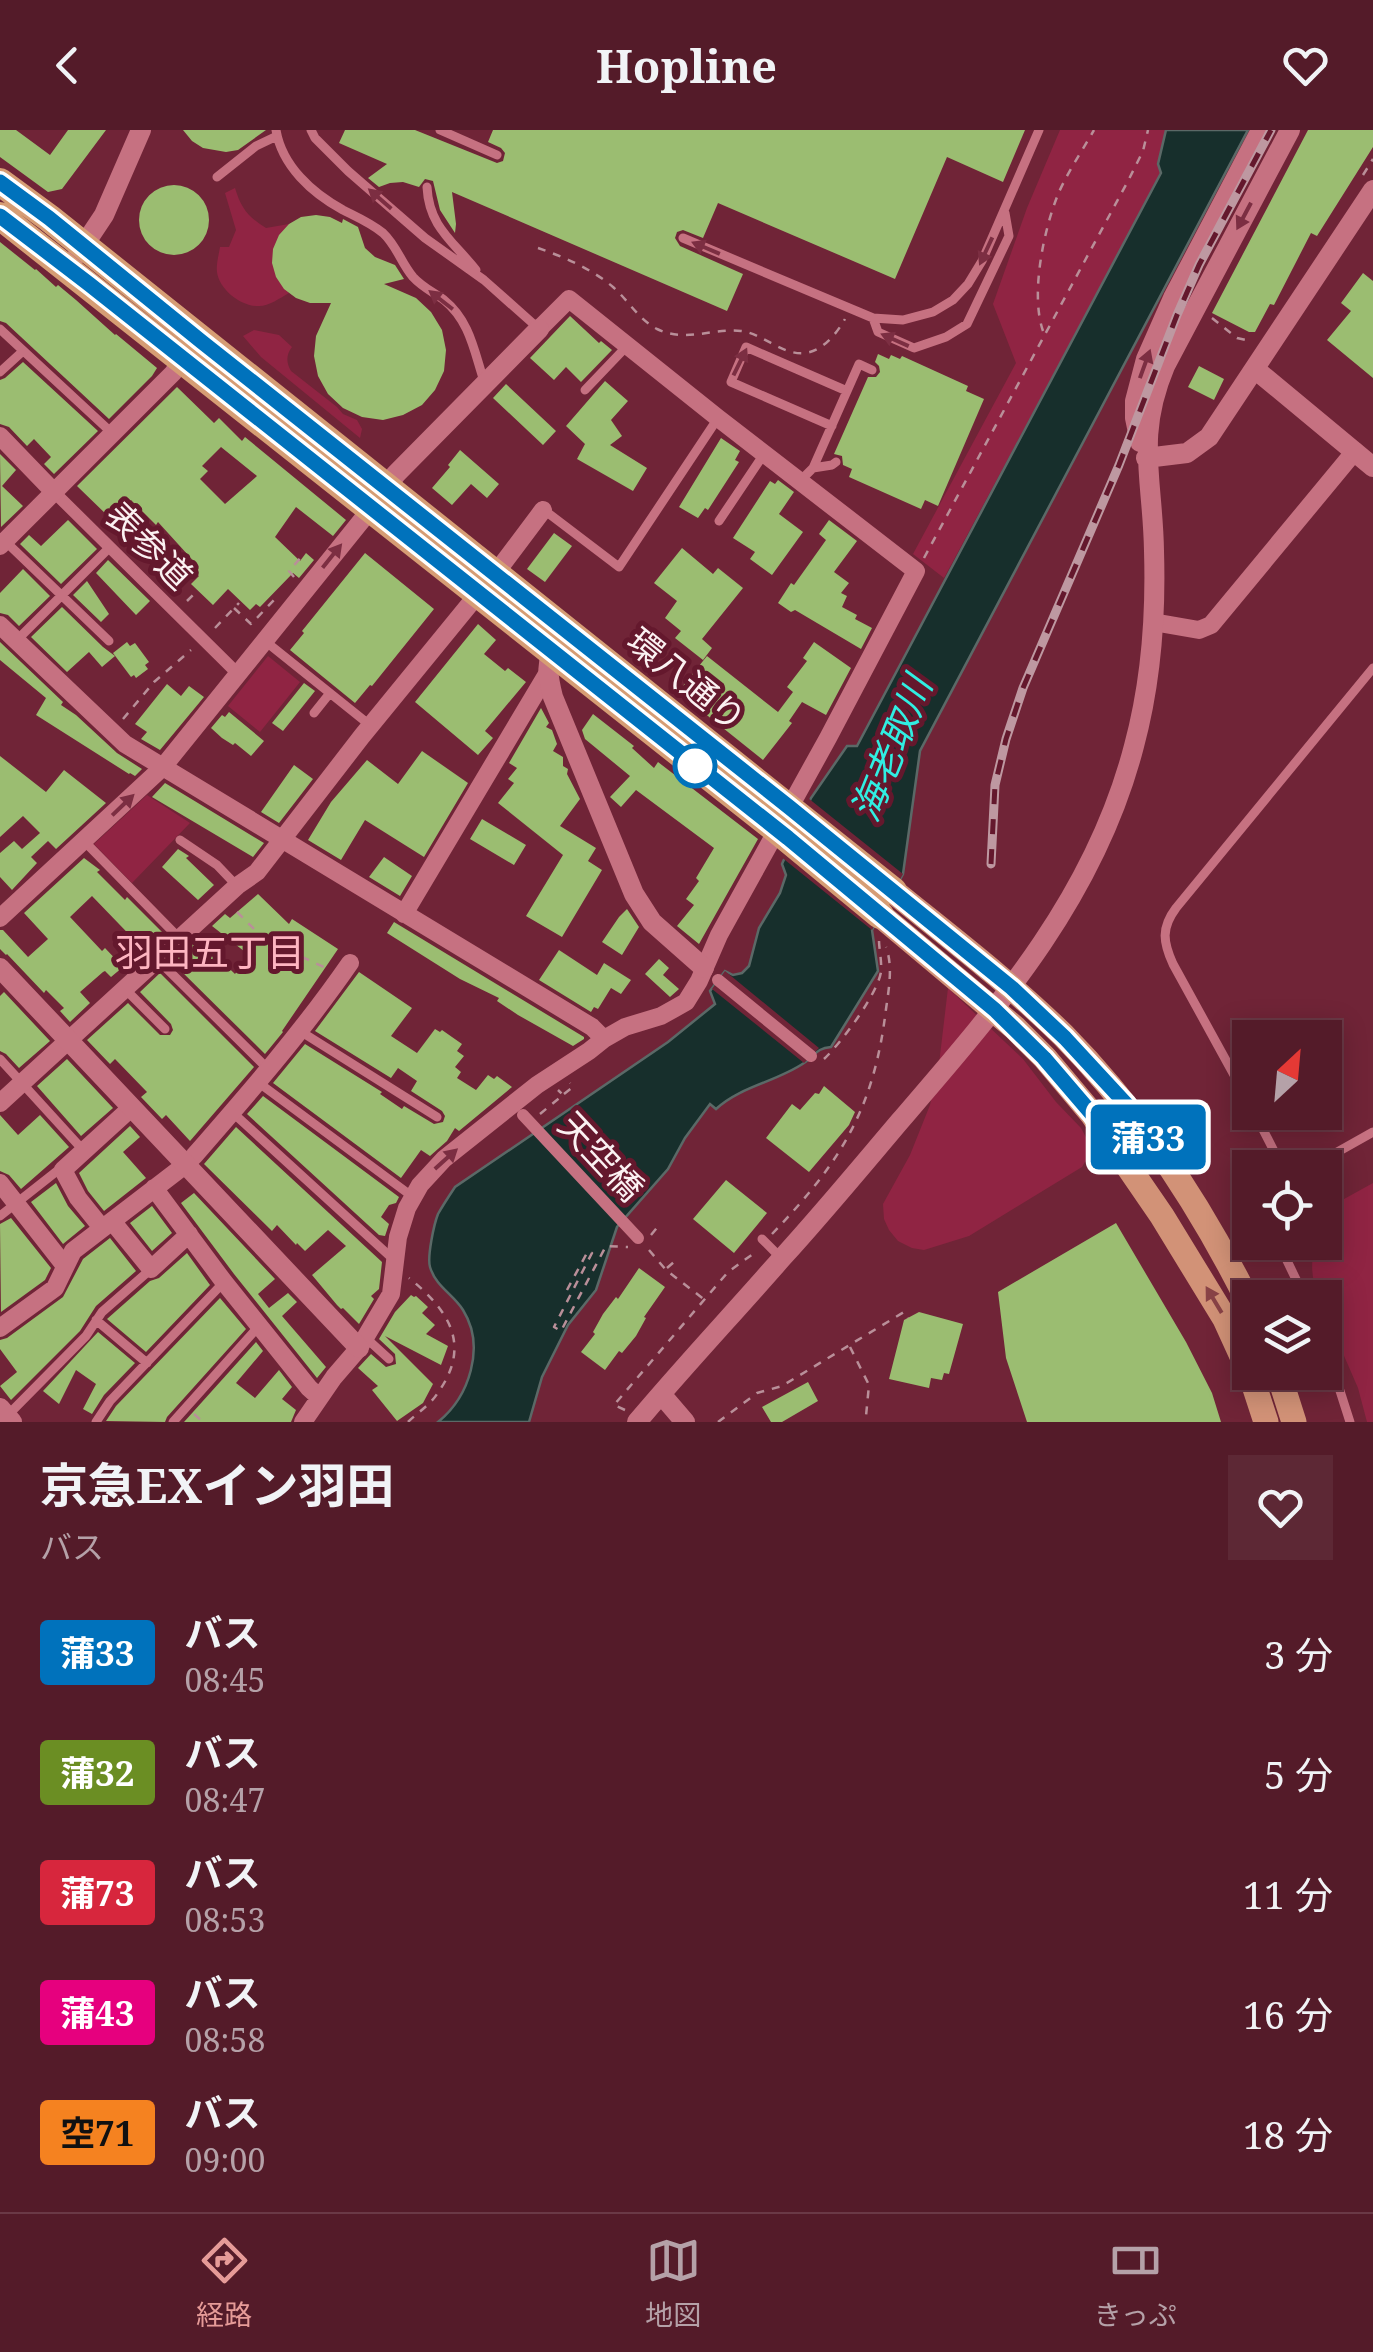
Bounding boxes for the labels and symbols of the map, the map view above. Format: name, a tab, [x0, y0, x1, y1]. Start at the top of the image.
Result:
one-way arrow	[367, 189, 392, 210]
one-way arrow	[1236, 202, 1253, 231]
one-way arrow	[978, 237, 995, 266]
one-way arrow	[691, 240, 721, 256]
one-way arrow	[428, 290, 454, 311]
one-way arrow	[881, 332, 910, 348]
one-way arrow	[732, 348, 748, 377]
one-way arrow	[1138, 348, 1153, 378]
street label: 表参道	[96, 491, 204, 599]
one-way arrow	[322, 544, 343, 570]
street label: 環八通り	[618, 617, 756, 741]
water label: 海老取川	[837, 664, 944, 828]
unlabelled marker	[674, 745, 716, 787]
one-way arrow	[111, 794, 135, 817]
district label: 羽田五丁目	[115, 925, 305, 977]
north arrow	[1232, 1020, 1342, 1130]
street label: 天空橋	[549, 1102, 655, 1210]
line badge: 蒲33	[1090, 1104, 1206, 1170]
one-way arrow	[433, 1148, 458, 1170]
one-way arrow	[1206, 1286, 1223, 1314]

